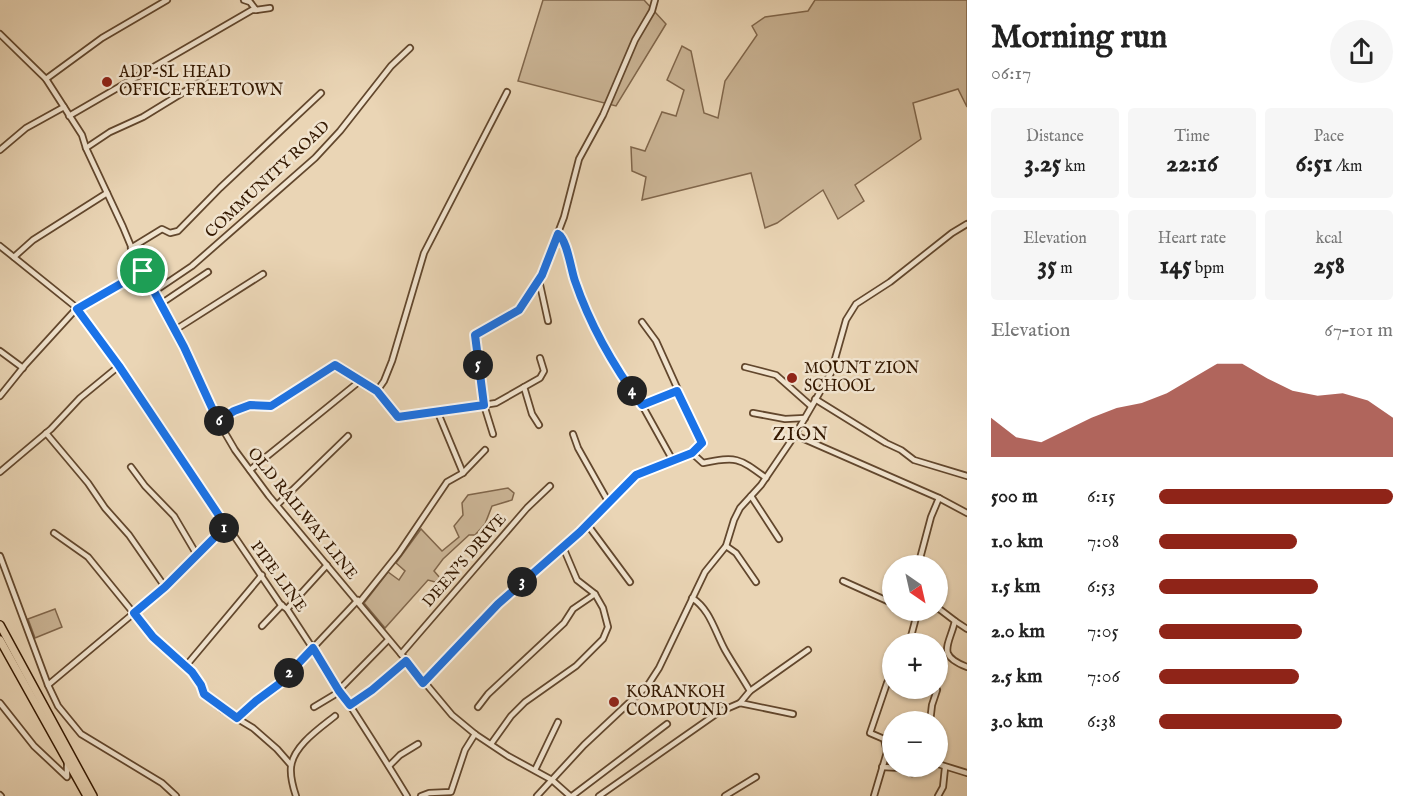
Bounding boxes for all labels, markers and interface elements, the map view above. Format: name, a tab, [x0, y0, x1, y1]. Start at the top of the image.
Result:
text: Morning run	[991, 17, 1167, 59]
button: share	[1330, 20, 1393, 83]
text: 06:17	[991, 61, 1031, 86]
place label: ADP-SL HEAD OFFICE FREETOWN	[118, 63, 284, 101]
marker: ADP-SL HEAD OFFICE FREETOWN	[100, 75, 114, 89]
street label: COMMUNITY ROAD	[201, 117, 335, 243]
text: Distance	[1026, 127, 1084, 147]
text: Time	[1174, 127, 1210, 147]
text: Pace	[1314, 127, 1344, 147]
text: 3.25	[1024, 147, 1061, 180]
text: 22:16	[1166, 147, 1218, 180]
text: 6:51	[1296, 147, 1333, 180]
text: km	[1061, 157, 1086, 177]
text: /km	[1333, 157, 1362, 177]
text: Elevation	[1023, 229, 1087, 249]
text: Heart rate	[1158, 229, 1226, 249]
text: kcal	[1316, 229, 1342, 249]
pin	[117, 245, 168, 296]
text: 35	[1038, 249, 1057, 282]
text: 145	[1160, 249, 1191, 282]
text: 258	[1313, 249, 1345, 282]
icon: arrive	[126, 254, 159, 287]
text: m	[1057, 259, 1073, 279]
text: bpm	[1191, 259, 1224, 279]
text: Elevation	[991, 318, 1070, 343]
text: 67–101 m	[1324, 318, 1393, 343]
pin: 5	[463, 350, 493, 380]
text: 5	[475, 355, 481, 375]
place label: MOUNT ZION SCHOOL	[804, 359, 919, 397]
marker: MOUNT ZION SCHOOL	[785, 371, 799, 385]
pin: 4	[617, 376, 647, 406]
text: 4	[628, 381, 636, 401]
pin: 6	[204, 406, 234, 436]
text: 6	[216, 411, 222, 431]
district label: ZION	[773, 424, 829, 447]
street label: OLD RAILWAY LINE	[243, 444, 361, 584]
text: 500 m	[991, 484, 1038, 509]
text: 6:15	[1087, 484, 1115, 509]
street label: DEEN'S DRIVE	[419, 510, 511, 612]
pin: 1	[209, 513, 239, 543]
text: 1	[221, 518, 227, 538]
text: 1.0 km	[991, 529, 1043, 554]
text: 7:08	[1087, 529, 1119, 554]
street label: PIPE LINE	[245, 537, 311, 617]
north arrow	[882, 555, 948, 621]
map controls	[882, 555, 948, 777]
pin: 3	[507, 567, 537, 597]
text: 3	[519, 572, 525, 592]
text: 1.5 km	[991, 574, 1041, 599]
text: 6:53	[1087, 574, 1115, 599]
text: 2.0 km	[991, 619, 1045, 644]
text: 7:05	[1087, 619, 1119, 644]
button: +	[882, 633, 948, 699]
pin: 2	[274, 658, 304, 688]
text: 2	[285, 663, 293, 683]
text: 2.5 km	[991, 664, 1042, 689]
text: 7:06	[1087, 664, 1120, 689]
place label: KORANKOH COMPOUND	[626, 683, 728, 721]
marker: KORANKOH COMPOUND	[607, 695, 621, 709]
text: 3.0 km	[991, 709, 1043, 734]
text: 6:38	[1087, 709, 1116, 734]
button: −	[882, 711, 948, 777]

